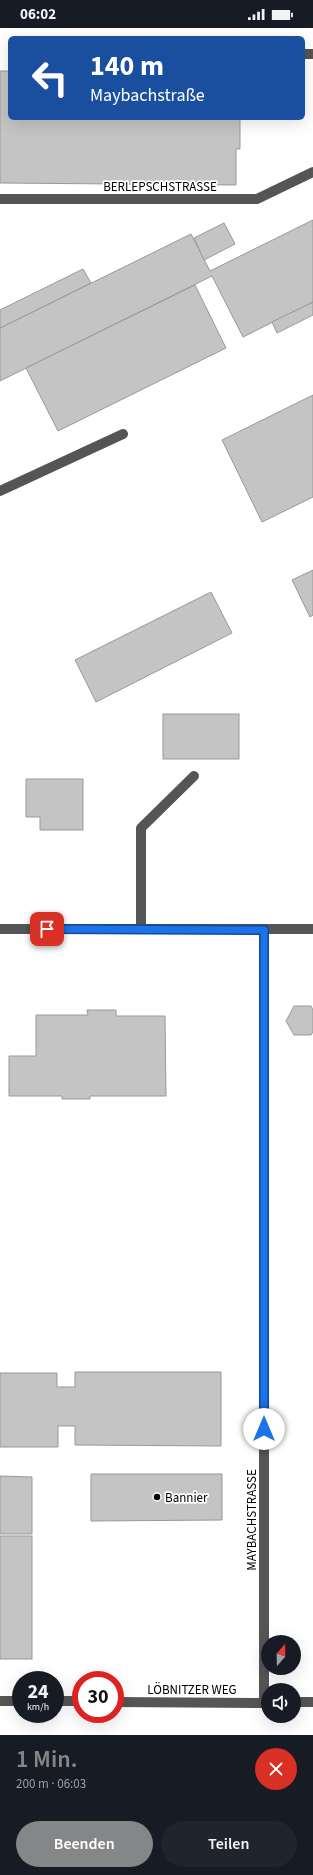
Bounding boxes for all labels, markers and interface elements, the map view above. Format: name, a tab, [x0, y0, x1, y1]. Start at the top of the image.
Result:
text: 06:02	[20, 4, 56, 25]
text: 140 m	[90, 46, 164, 86]
icon: left	[24, 52, 76, 104]
text: Maybachstraße	[90, 83, 205, 108]
street label: BERLEPSCHSTRASSE	[103, 178, 217, 196]
pin	[30, 912, 64, 946]
icon: arrive	[36, 918, 58, 940]
position arrow	[243, 1408, 285, 1450]
street label: MAYBACHSTRASSE	[243, 1469, 261, 1571]
place label: Bannier	[165, 1489, 208, 1507]
marker: Bannier	[152, 1492, 162, 1502]
north arrow	[261, 1635, 301, 1675]
map controls	[261, 1635, 301, 1723]
speed limit sign: 30	[72, 1671, 124, 1723]
text: 24	[27, 1678, 49, 1706]
street label: LÖBNITZER WEG	[147, 1681, 237, 1699]
button: sound	[261, 1683, 301, 1723]
text: km/h	[27, 1700, 49, 1714]
text: 1 Min.	[16, 1742, 77, 1777]
button: close	[255, 1748, 297, 1790]
text: 200 m · 06:03	[16, 1775, 86, 1793]
button: Beenden	[16, 1821, 153, 1867]
button: Teilen	[161, 1821, 297, 1867]

